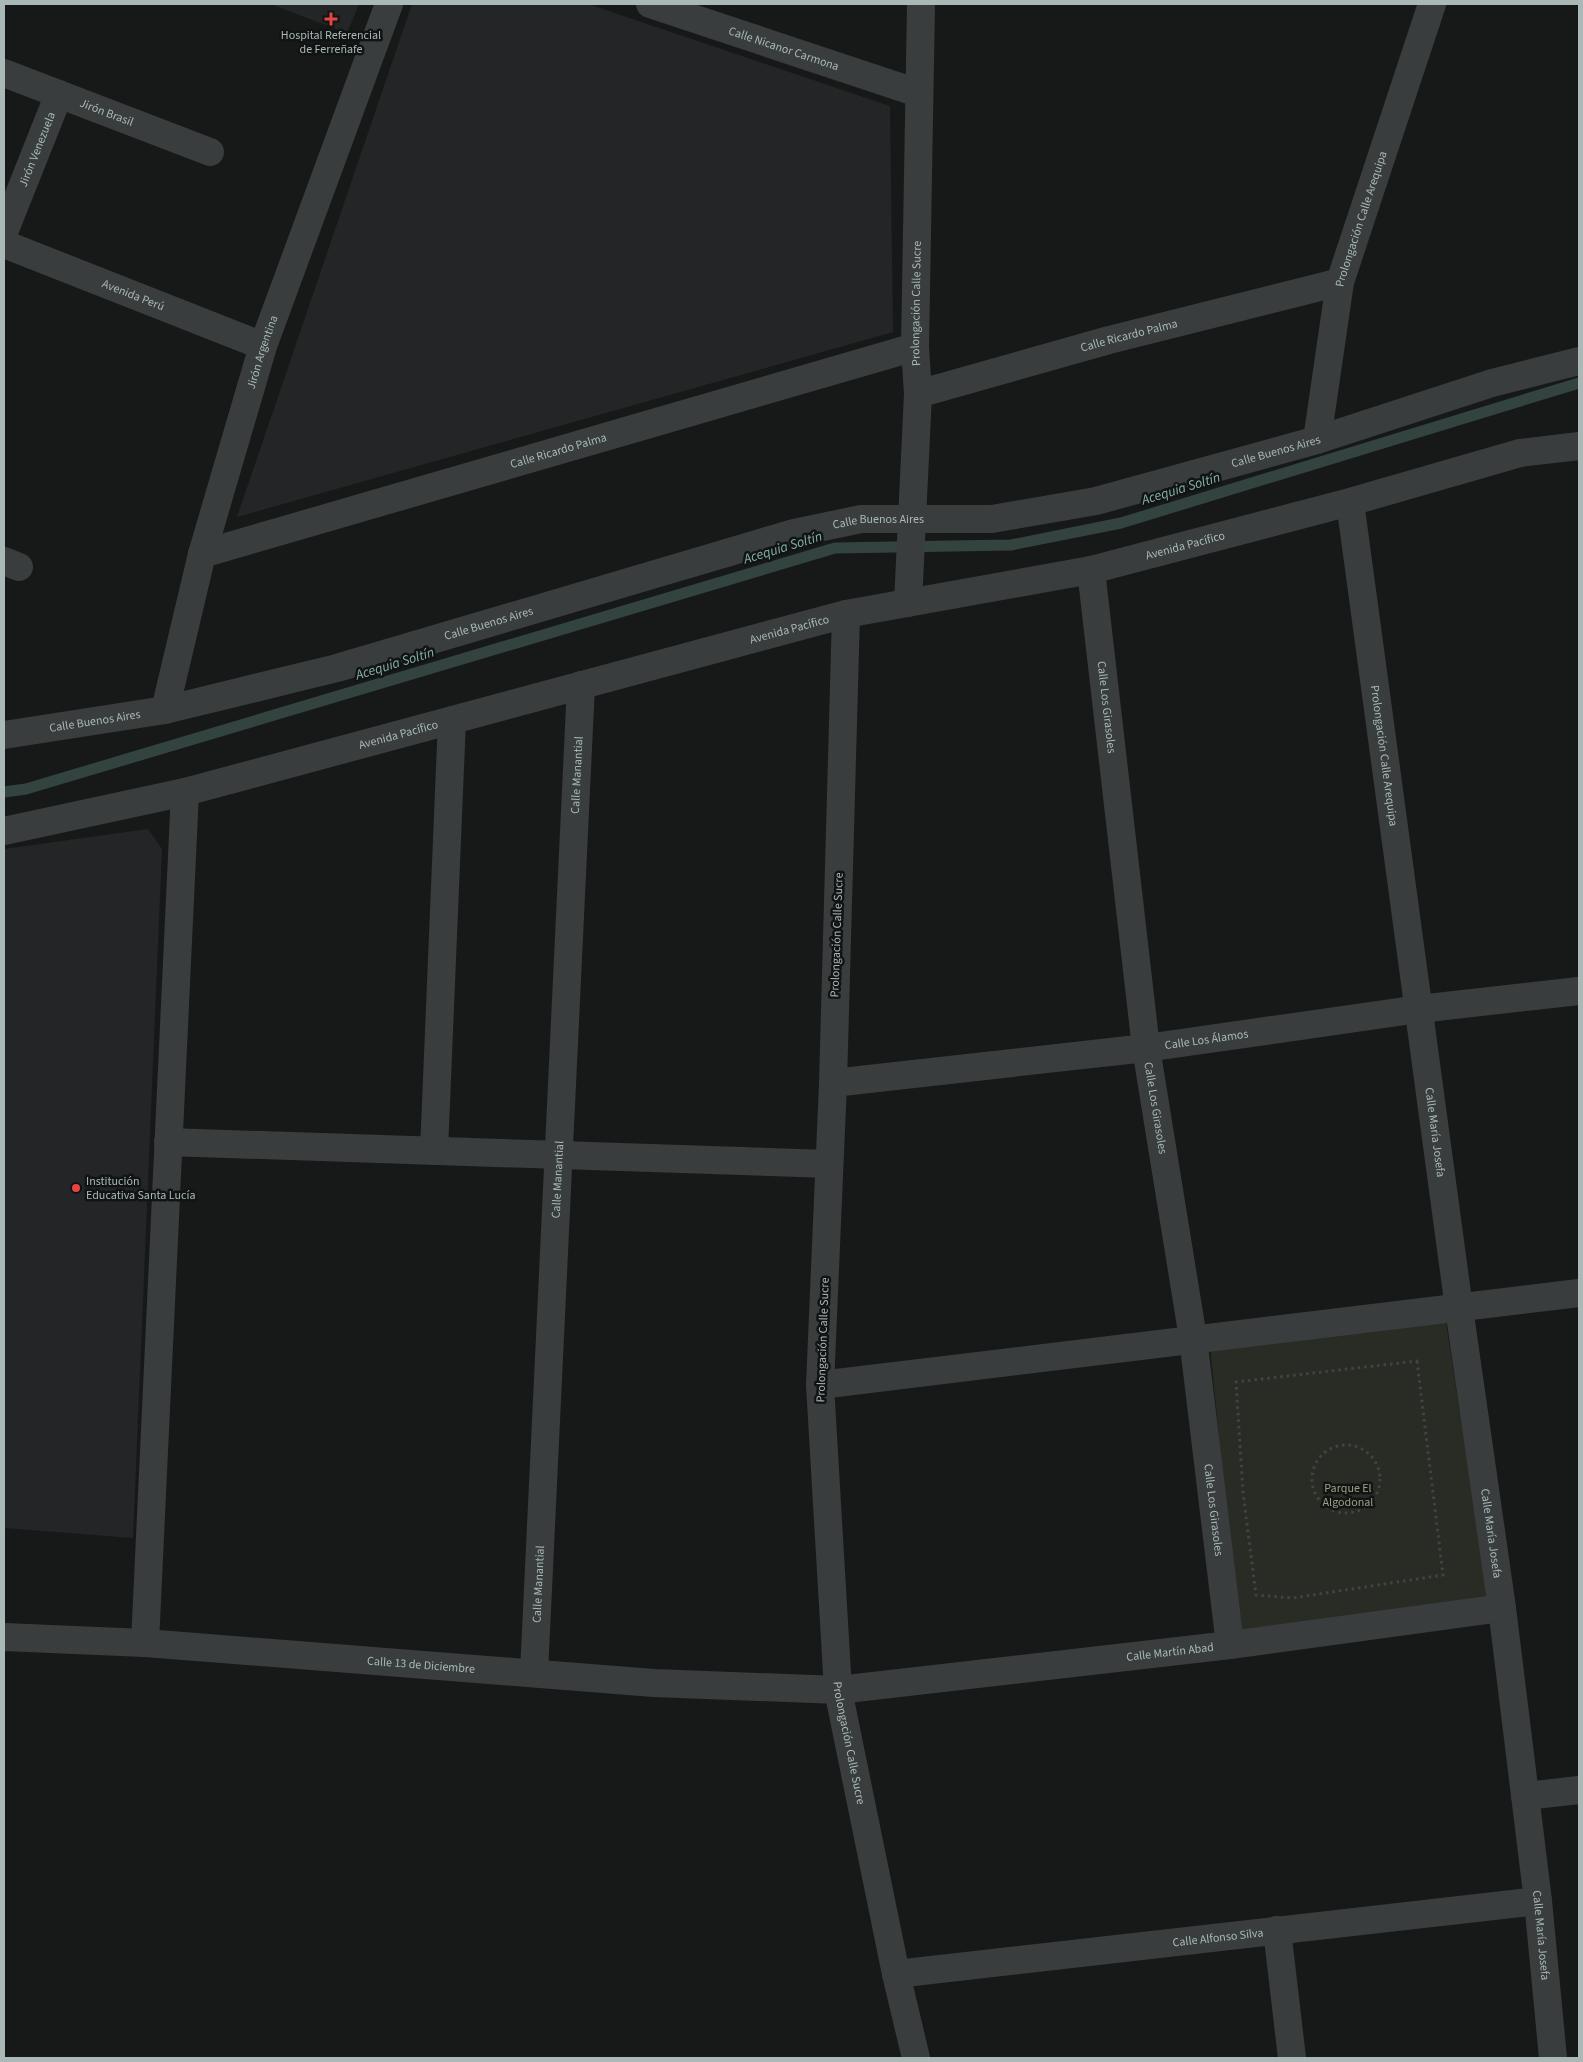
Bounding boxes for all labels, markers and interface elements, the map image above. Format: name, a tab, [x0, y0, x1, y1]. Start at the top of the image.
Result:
marker: Hospital Referencial de Ferreñafe	[324, 12, 338, 26]
street label: Calle Nicanor Carmona	[726, 22, 841, 75]
place label: Hospital Referencial de Ferreñafe	[281, 27, 381, 58]
street label: Jirón Brasil	[77, 94, 136, 130]
street label: Jirón Venezuela	[14, 109, 60, 189]
street label: Prolongación Calle Arequipa	[1331, 149, 1391, 288]
street label: Prolongación Calle Sucre	[906, 241, 925, 366]
street label: Avenida Perú	[100, 275, 167, 315]
street label: Jirón Argentina	[242, 313, 282, 391]
street label: Calle Ricardo Palma	[1078, 315, 1179, 356]
street label: Calle Ricardo Palma	[508, 429, 609, 473]
street label: Calle Buenos Aires	[1229, 431, 1323, 472]
water label: Acequia Soltín	[1138, 468, 1223, 511]
street label: Calle Buenos Aires	[831, 511, 924, 533]
water label: Acequia Soltín	[740, 527, 825, 570]
street label: Avenida Pacífico	[1144, 527, 1227, 564]
street label: Calle Buenos Aires	[442, 602, 535, 644]
street label: Avenida Pacífico	[748, 610, 831, 648]
water label: Acequia Soltín	[352, 643, 437, 686]
street label: Calle Los Girasoles	[1093, 660, 1121, 754]
street label: Prolongación Calle Arequipa	[1366, 684, 1402, 827]
street label: Calle Buenos Aires	[48, 705, 142, 736]
street label: Avenida Pacífico	[357, 716, 440, 753]
street label: Calle Manantial	[566, 736, 587, 814]
street label: Prolongación Calle Sucre	[826, 872, 848, 998]
street label: Calle Los Álamos	[1164, 1025, 1249, 1054]
street label: Calle Los Girasoles	[1140, 1061, 1172, 1155]
street label: Calle María Josefa	[1421, 1086, 1450, 1178]
street label: Calle Manantial	[547, 1140, 568, 1219]
place label: Institución Educativa Santa Lucía	[86, 1173, 195, 1204]
marker: Institución Educativa Santa Lucía	[70, 1182, 82, 1194]
street label: Prolongación Calle Sucre	[812, 1277, 834, 1403]
street label: Calle Los Girasoles	[1200, 1463, 1228, 1557]
park label: Parque El Algodonal	[1323, 1480, 1373, 1511]
street label: Calle María Josefa	[1476, 1487, 1506, 1579]
street label: Calle Manantial	[528, 1545, 549, 1623]
street label: Calle Martín Abad	[1125, 1638, 1215, 1665]
street label: Calle 13 de Diciembre	[366, 1652, 476, 1677]
street label: Prolongación Calle Sucre	[829, 1681, 870, 1806]
street label: Calle María Josefa	[1528, 1889, 1554, 1981]
street label: Calle Alfonso Silva	[1172, 1924, 1264, 1951]

